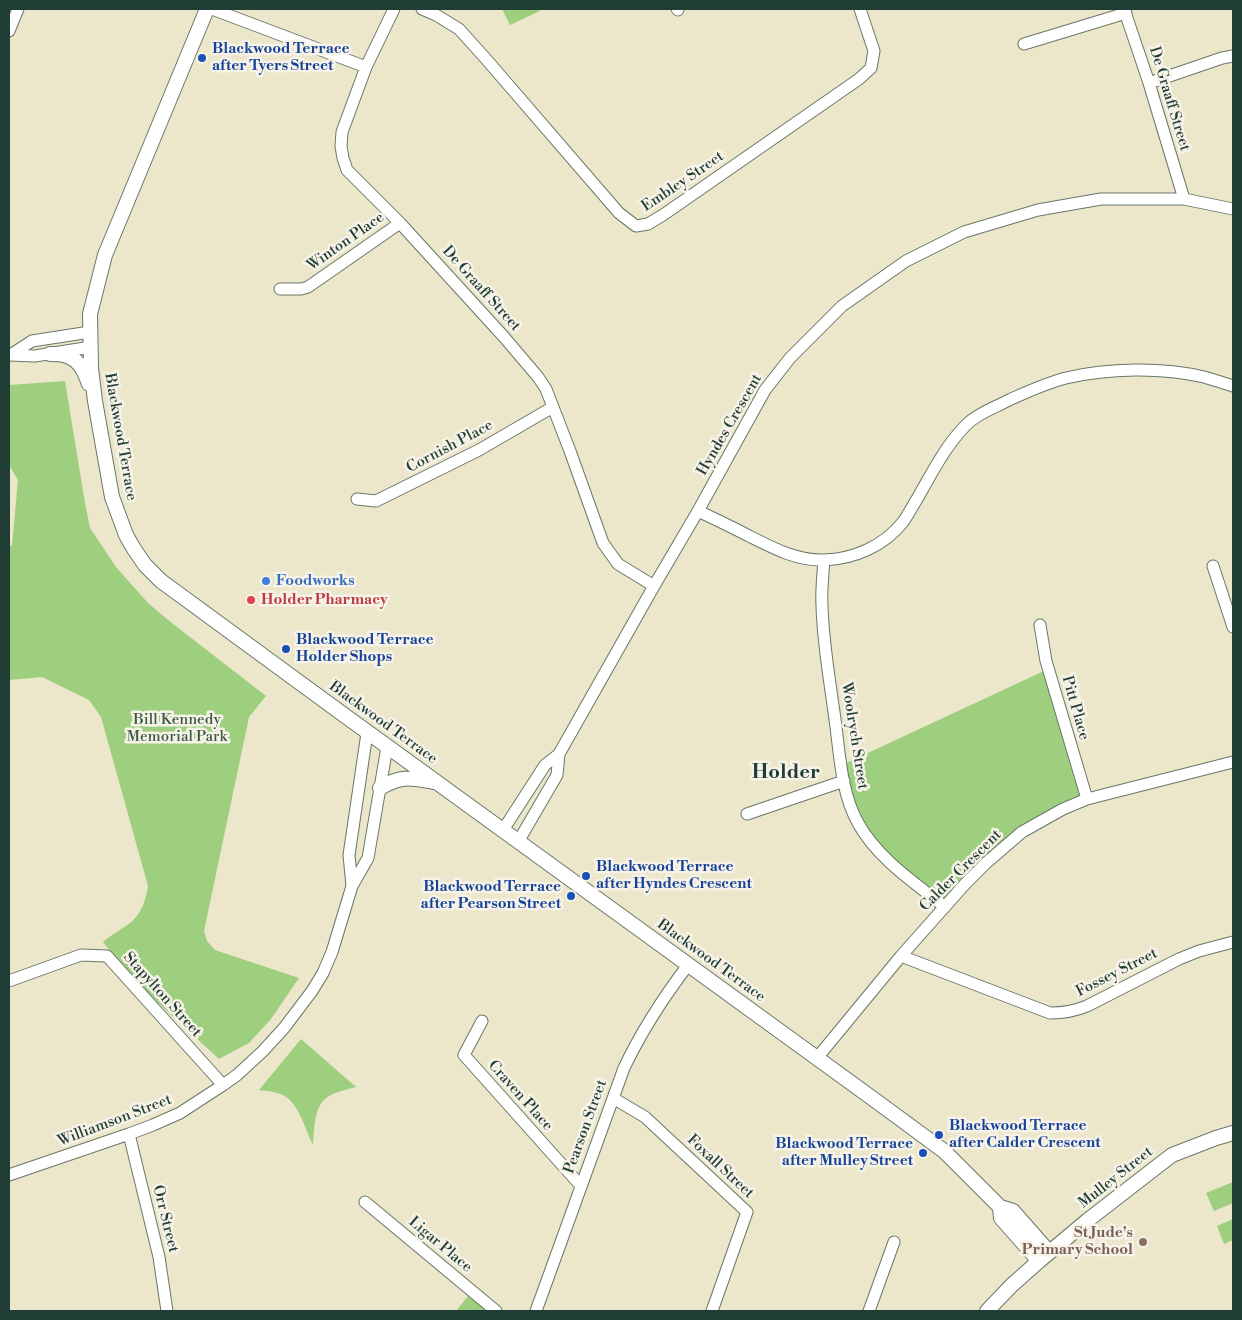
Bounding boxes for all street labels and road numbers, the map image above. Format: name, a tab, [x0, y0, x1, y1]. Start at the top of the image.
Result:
street label: De Graaff Street	[1145, 44, 1193, 154]
street label: Embley Street	[639, 148, 727, 216]
street label: Winton Place	[304, 209, 388, 275]
street label: De Graaff Street	[438, 243, 524, 335]
street label: Hyndes Crescent	[694, 371, 766, 479]
street label: Blackwood Terrace	[100, 372, 140, 502]
street label: Cornish Place	[404, 417, 496, 477]
street label: Pitt Place	[1057, 674, 1093, 742]
street label: Blackwood Terrace	[325, 678, 441, 768]
street label: Woolrych Street	[837, 681, 871, 791]
street label: Calder Crescent	[916, 826, 1006, 916]
street label: Blackwood Terrace	[653, 916, 769, 1006]
street label: Fossey Street	[1073, 945, 1161, 1001]
street label: Stapylton Street	[119, 949, 205, 1041]
street label: Craven Place	[484, 1057, 556, 1135]
street label: Pearson Street	[561, 1078, 611, 1176]
street label: Williamson Street	[56, 1091, 174, 1151]
street label: Foxall Street	[683, 1131, 757, 1203]
street label: Mulley Street	[1075, 1143, 1157, 1213]
street label: Orr Street	[148, 1183, 182, 1255]
street label: Ligar Place	[405, 1213, 475, 1277]

